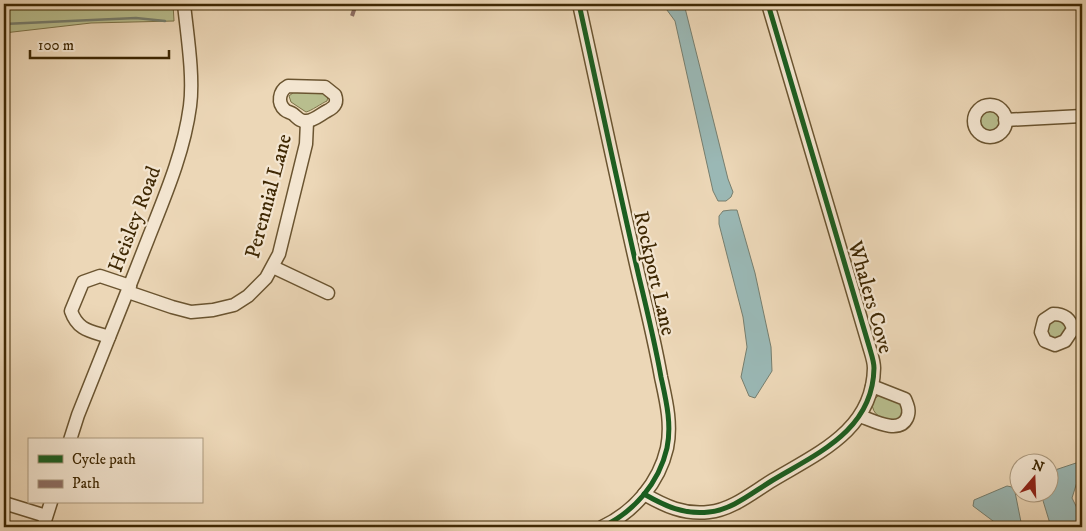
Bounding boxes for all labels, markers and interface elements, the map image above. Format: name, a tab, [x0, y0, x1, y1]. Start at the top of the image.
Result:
scale bar	[30, 28, 169, 60]
text: 100 m	[38, 36, 74, 55]
street label: Perennial Lane	[240, 131, 298, 261]
street label: Heisley Road	[103, 162, 167, 276]
street label: Rockport Lane	[627, 209, 681, 338]
street label: Whalers Cove	[841, 237, 899, 357]
legend	[28, 438, 202, 504]
text: Cycle path	[72, 450, 136, 469]
north arrow	[1008, 454, 1058, 504]
text: N	[1030, 456, 1047, 477]
text: Path	[72, 474, 100, 493]

